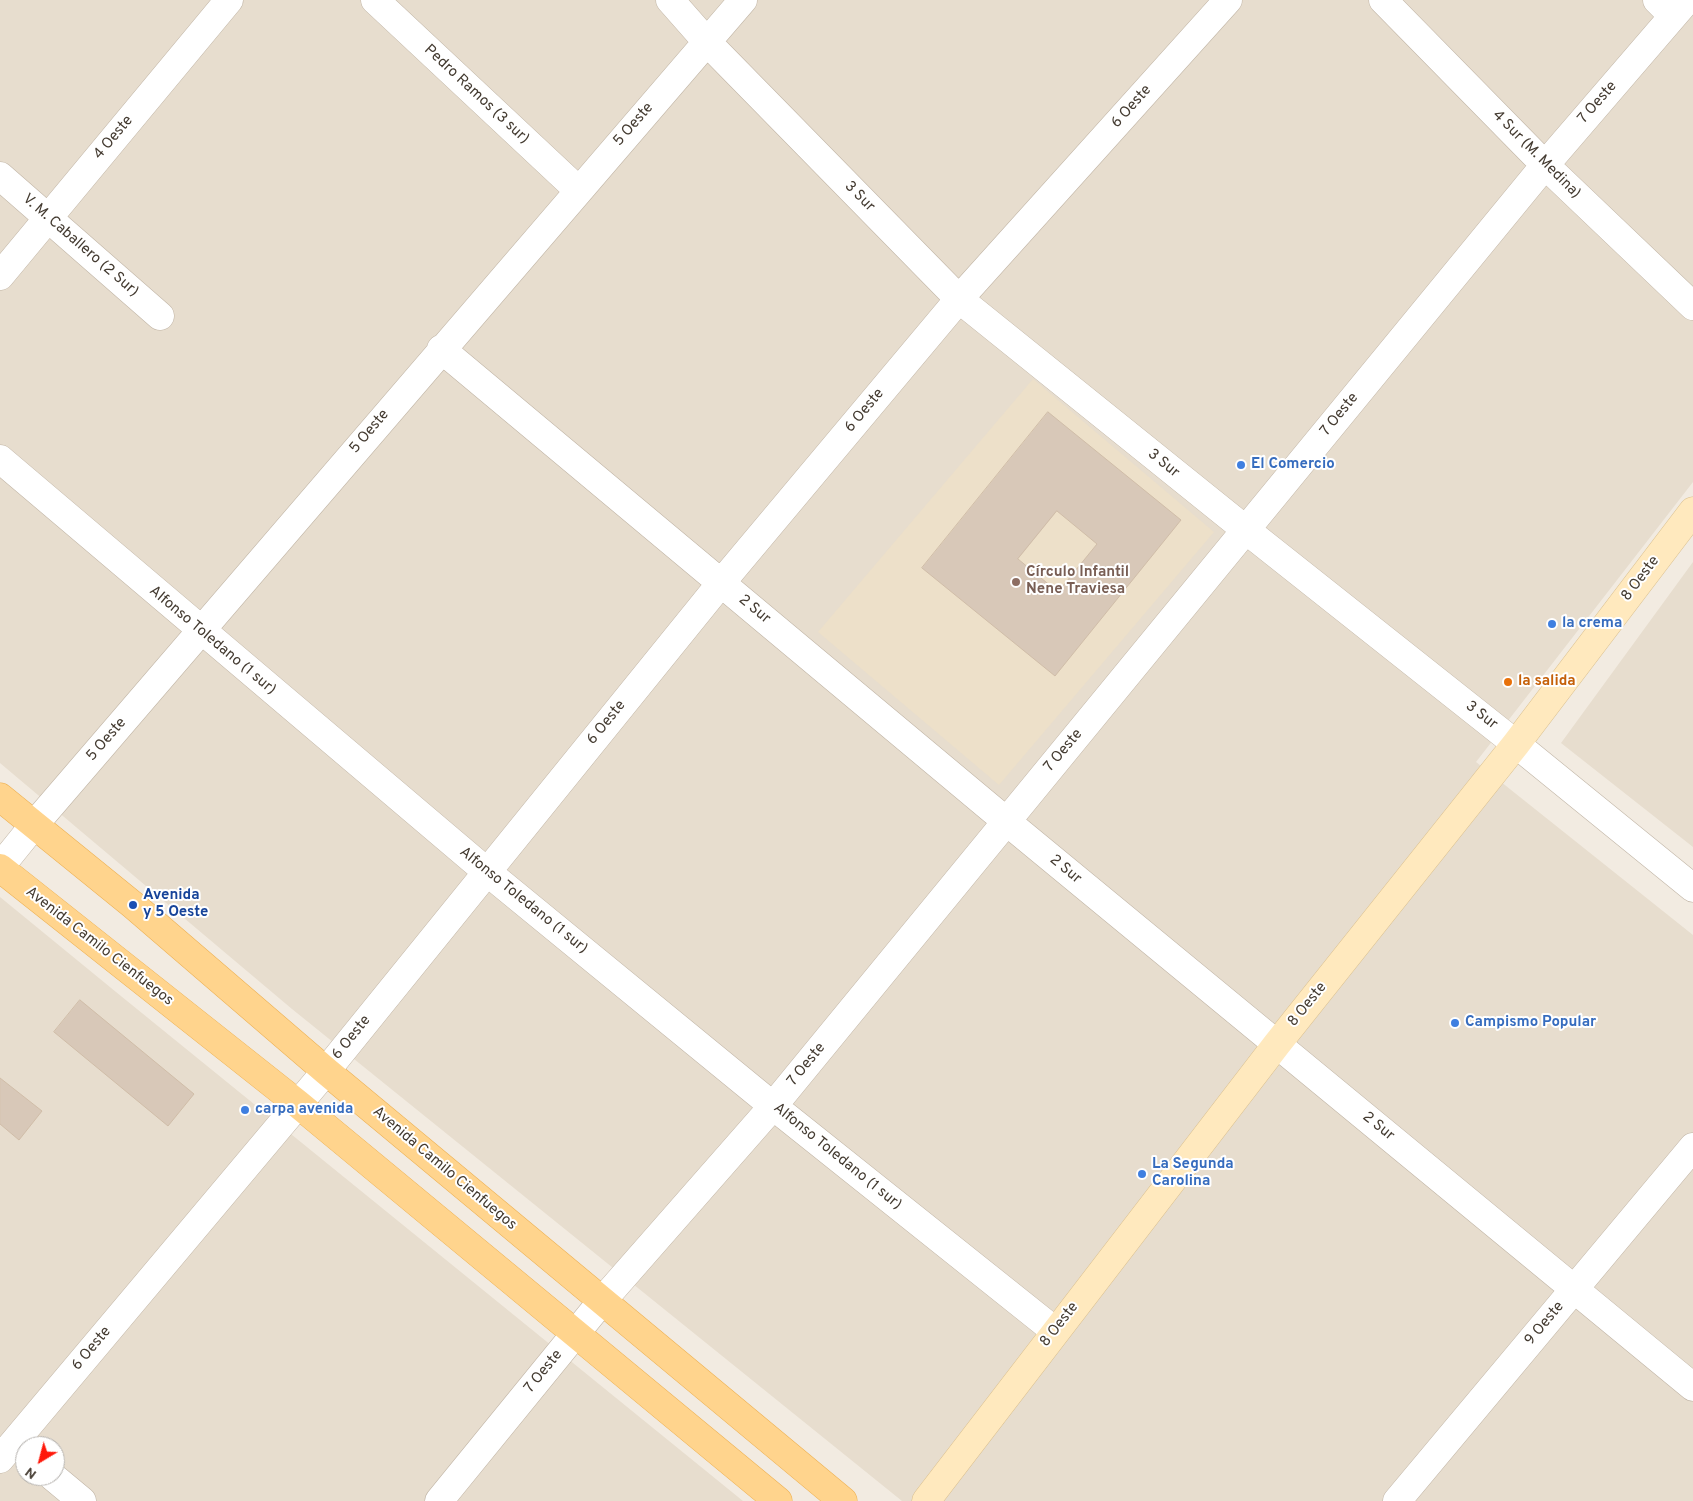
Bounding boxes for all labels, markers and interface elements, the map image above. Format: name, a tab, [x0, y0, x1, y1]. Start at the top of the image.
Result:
street label: Pedro Ramos (3 sur)	[420, 42, 532, 148]
street label: 7 Oeste	[1575, 78, 1621, 128]
street label: 6 Oeste	[1108, 82, 1156, 132]
street label: 5 Oeste	[610, 99, 658, 151]
street label: 4 Sur (M. Medina)	[1488, 107, 1584, 203]
street label: 4 Oeste	[90, 112, 138, 164]
street label: 3 Sur	[840, 178, 878, 216]
street label: V. M. Caballero (2 Sur)	[18, 191, 142, 301]
street label: 6 Oeste	[841, 385, 889, 437]
street label: 7 Oeste	[1317, 390, 1363, 440]
street label: 5 Oeste	[346, 406, 394, 458]
street label: 3 Sur	[1143, 446, 1183, 482]
place label: El Comercio	[1251, 456, 1335, 474]
marker: El Comercio	[1235, 459, 1247, 471]
street label: 8 Oeste	[1618, 553, 1664, 605]
place label: Círculo Infantil Nene Traviesa	[1026, 564, 1129, 599]
marker: Círculo Infantil Nene Traviesa	[1010, 576, 1022, 588]
street label: Alfonso Toledano (1 sur)	[145, 583, 279, 699]
street label: 2 Sur	[734, 592, 774, 628]
place label: la crema	[1562, 615, 1622, 633]
marker: la crema	[1546, 618, 1558, 630]
place label: la salida	[1518, 673, 1576, 691]
marker: la salida	[1502, 676, 1514, 688]
street label: 6 Oeste	[584, 697, 630, 749]
street label: 3 Sur	[1461, 698, 1501, 734]
street label: 5 Oeste	[83, 714, 131, 766]
street label: 7 Oeste	[1041, 726, 1087, 776]
street label: Alfonso Toledano (1 sur)	[455, 844, 591, 958]
street label: 2 Sur	[1045, 852, 1085, 888]
street label: Avenida Camilo Cienfuegos	[21, 884, 177, 1010]
place label: Avenida y 5 Oeste	[143, 887, 208, 922]
marker: Avenida y 5 Oeste	[127, 899, 139, 911]
street label: 8 Oeste	[1285, 979, 1331, 1031]
street label: 6 Oeste	[329, 1012, 375, 1064]
place label: Campismo Popular	[1465, 1014, 1596, 1032]
marker: Campismo Popular	[1449, 1017, 1461, 1029]
street label: 7 Oeste	[784, 1040, 830, 1090]
street label: Alfonso Toledano (1 sur)	[769, 1100, 905, 1214]
place label: carpa avenida	[255, 1101, 353, 1119]
street label: Avenida Camilo Cienfuegos	[368, 1103, 520, 1235]
marker: carpa avenida	[239, 1104, 251, 1116]
street label: 2 Sur	[1358, 1109, 1398, 1145]
place label: La Segunda Carolina	[1152, 1156, 1234, 1191]
marker: La Segunda Carolina	[1136, 1168, 1148, 1180]
street label: 9 Oeste	[1521, 1298, 1569, 1350]
street label: 8 Oeste	[1037, 1299, 1083, 1351]
street label: 6 Oeste	[68, 1323, 116, 1375]
street label: 7 Oeste	[521, 1347, 567, 1397]
north arrow	[15, 1436, 65, 1486]
text: N	[22, 1463, 40, 1482]

